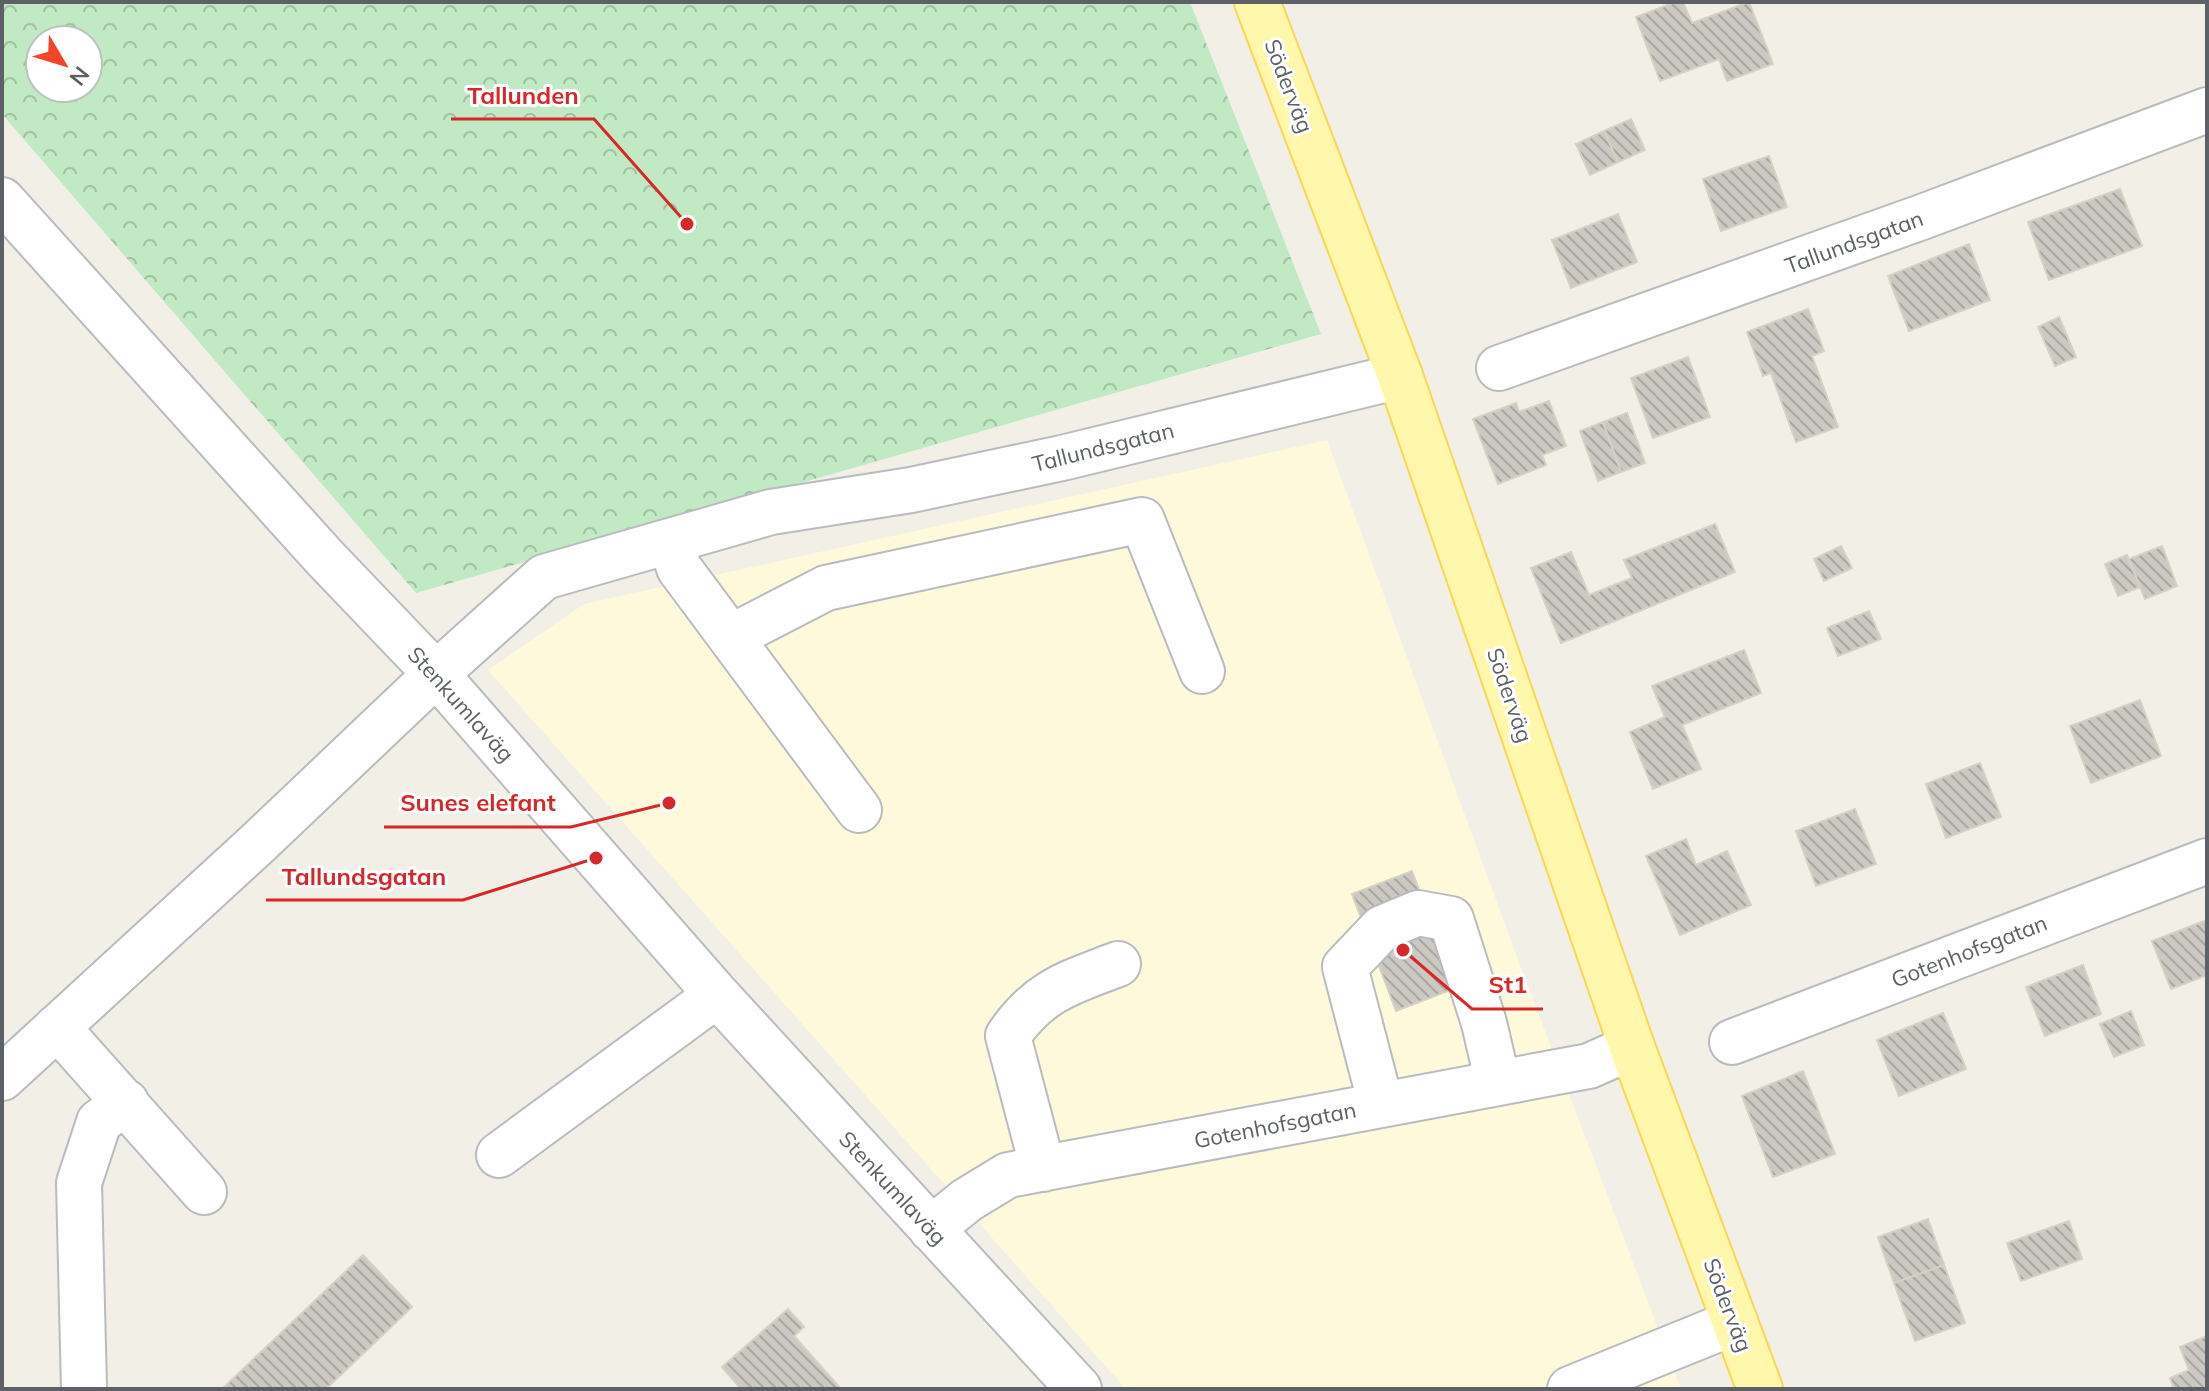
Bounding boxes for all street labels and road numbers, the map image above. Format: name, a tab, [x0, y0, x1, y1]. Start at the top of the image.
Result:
street label: Söderväg	[1258, 35, 1320, 137]
street label: Tallundsgatan	[1781, 204, 1927, 280]
street label: Tallundsgatan	[1029, 416, 1177, 478]
street label: Stenkumlaväg	[402, 640, 520, 768]
street label: Söderväg	[1481, 644, 1539, 746]
street label: Gotenhofsgatan	[1887, 908, 2051, 994]
street label: Gotenhofsgatan	[1191, 1096, 1359, 1154]
street label: Stenkumlaväg	[833, 1125, 953, 1251]
street label: Söderväg	[1697, 1254, 1759, 1356]

